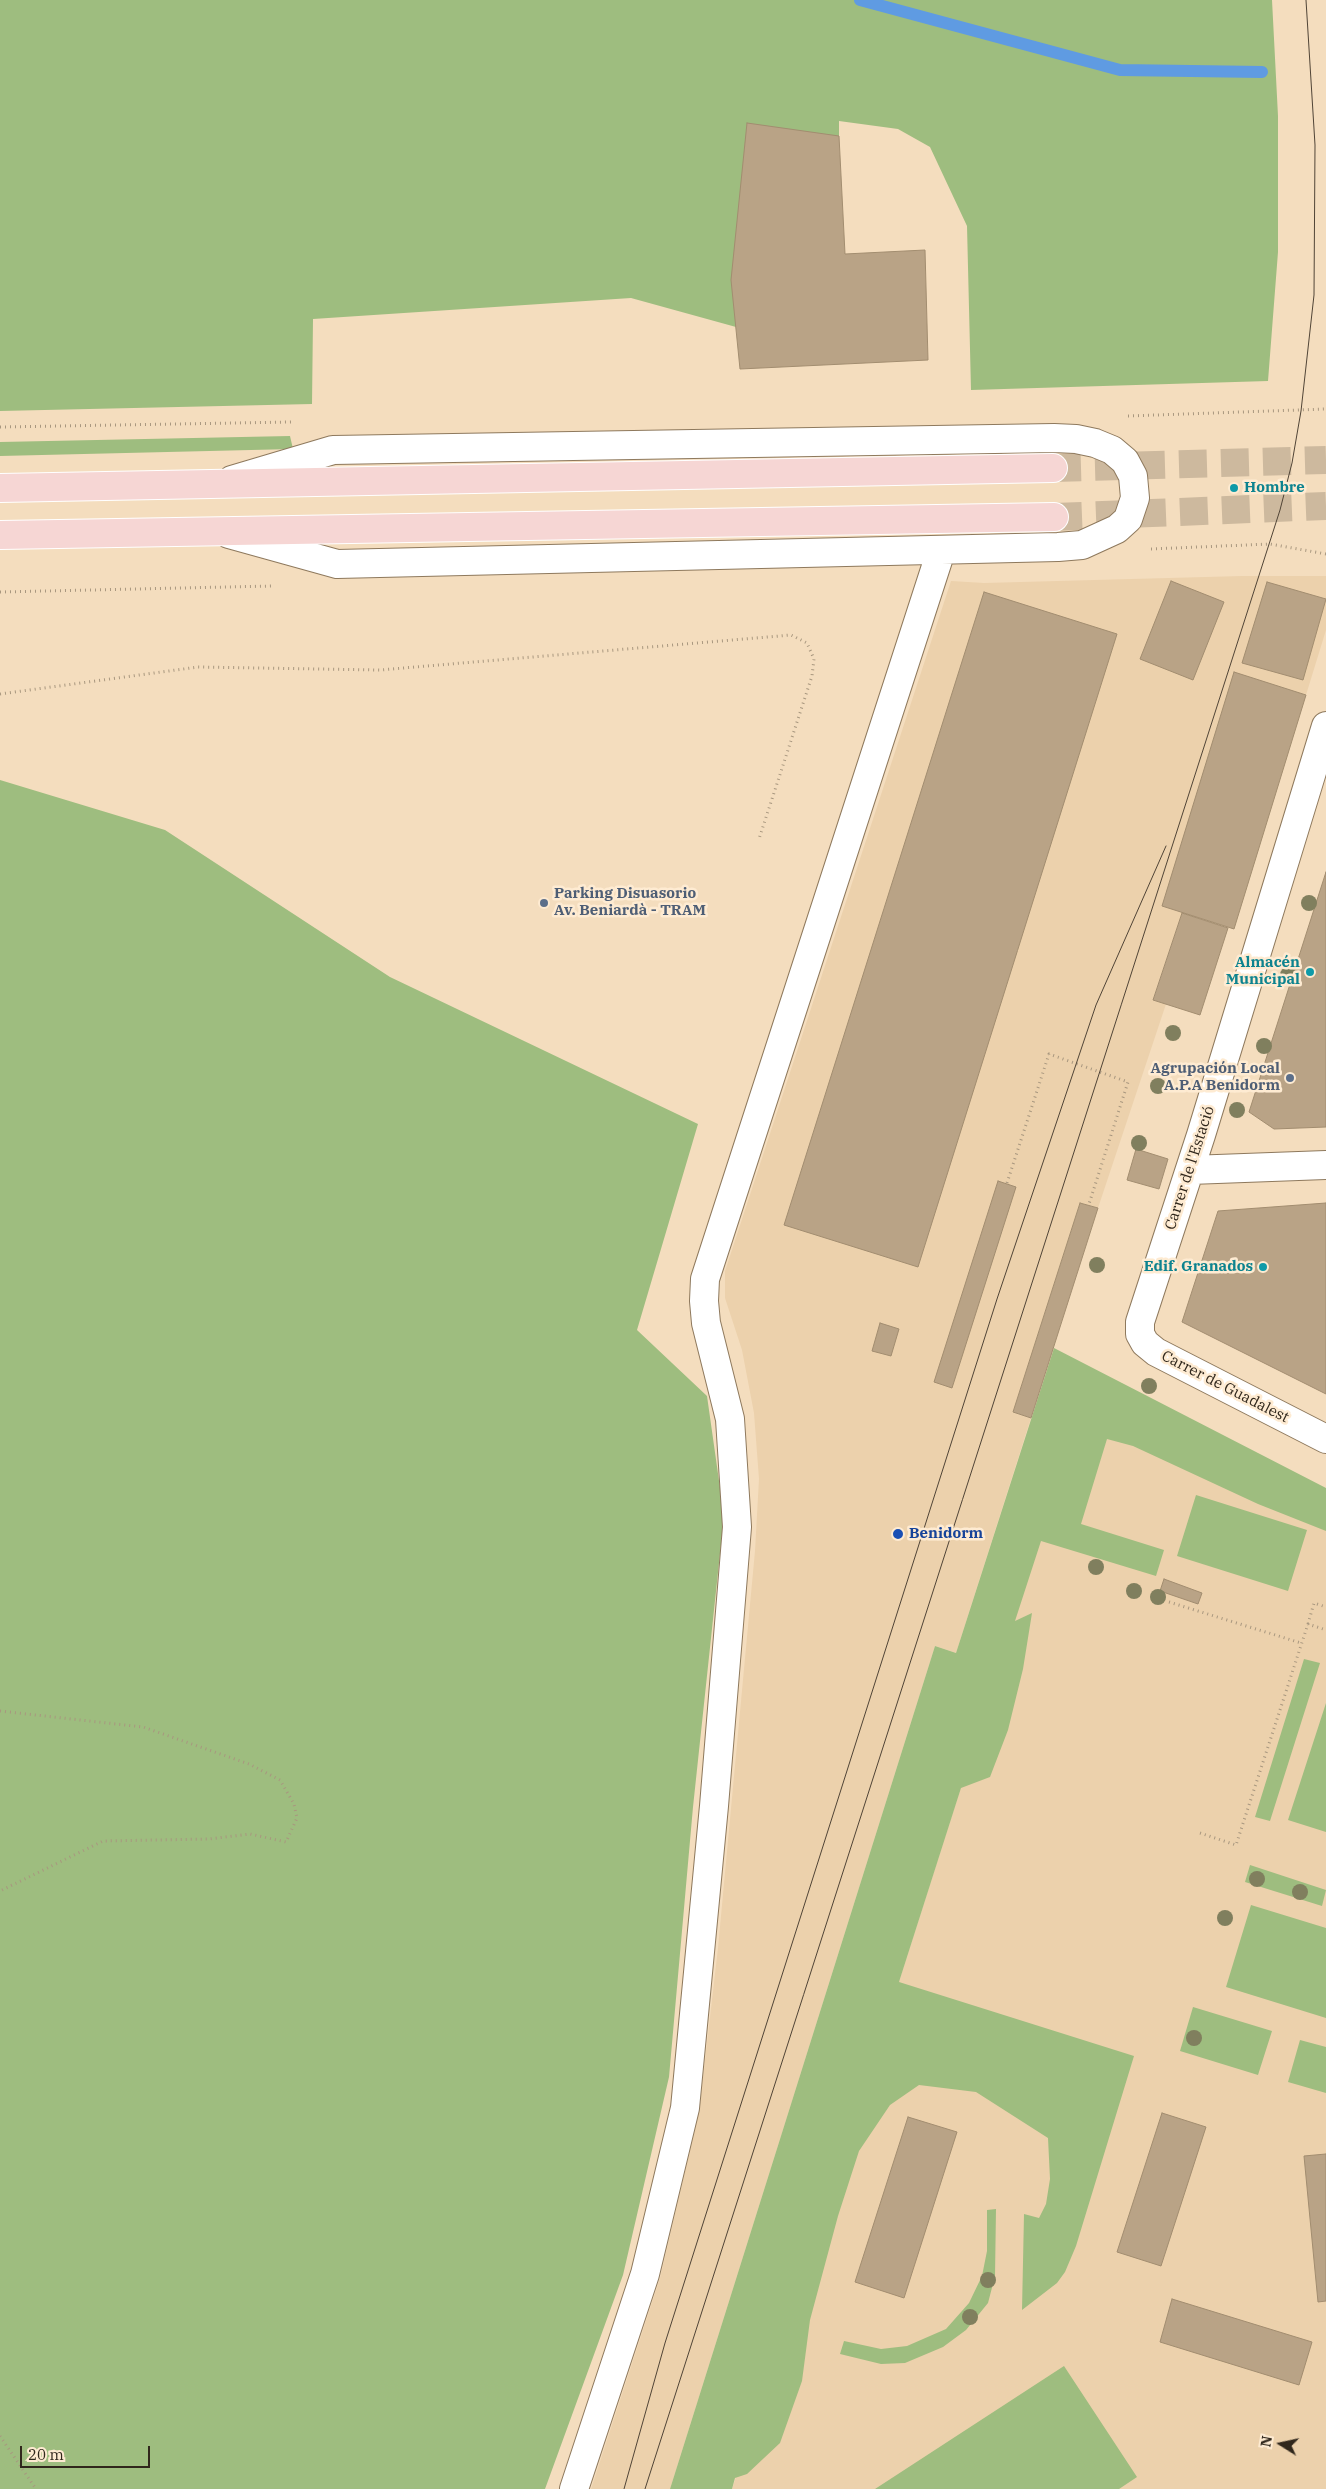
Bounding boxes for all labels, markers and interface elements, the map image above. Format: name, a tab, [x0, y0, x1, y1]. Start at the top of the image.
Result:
place label: Hombre	[1244, 479, 1305, 497]
marker: Hombre	[1228, 482, 1240, 494]
place label: Parking Disuasorio Av. Beniardà - TRAM	[554, 885, 706, 920]
marker: Parking Disuasorio Av. Beniardà - TRAM	[538, 897, 550, 909]
place label: Almacén Municipal	[1226, 954, 1300, 989]
marker: Almacén Municipal	[1304, 966, 1316, 978]
place label: Agrupación Local A.P.A Benidorm	[1151, 1060, 1280, 1095]
marker: Agrupación Local A.P.A Benidorm	[1284, 1072, 1296, 1084]
street label: Carrer de l'Estació	[1161, 1104, 1219, 1232]
place label: Edif. Granados	[1144, 1258, 1253, 1276]
marker: Edif. Granados	[1257, 1261, 1269, 1273]
street label: Carrer de Guadalest	[1158, 1347, 1292, 1427]
place label: Benidorm	[909, 1525, 983, 1543]
marker: Benidorm	[891, 1527, 905, 1541]
north arrow	[1256, 2419, 1306, 2469]
text: N	[1256, 2434, 1276, 2448]
scale bar	[22, 2436, 152, 2468]
text: 20 m	[28, 2445, 64, 2464]

